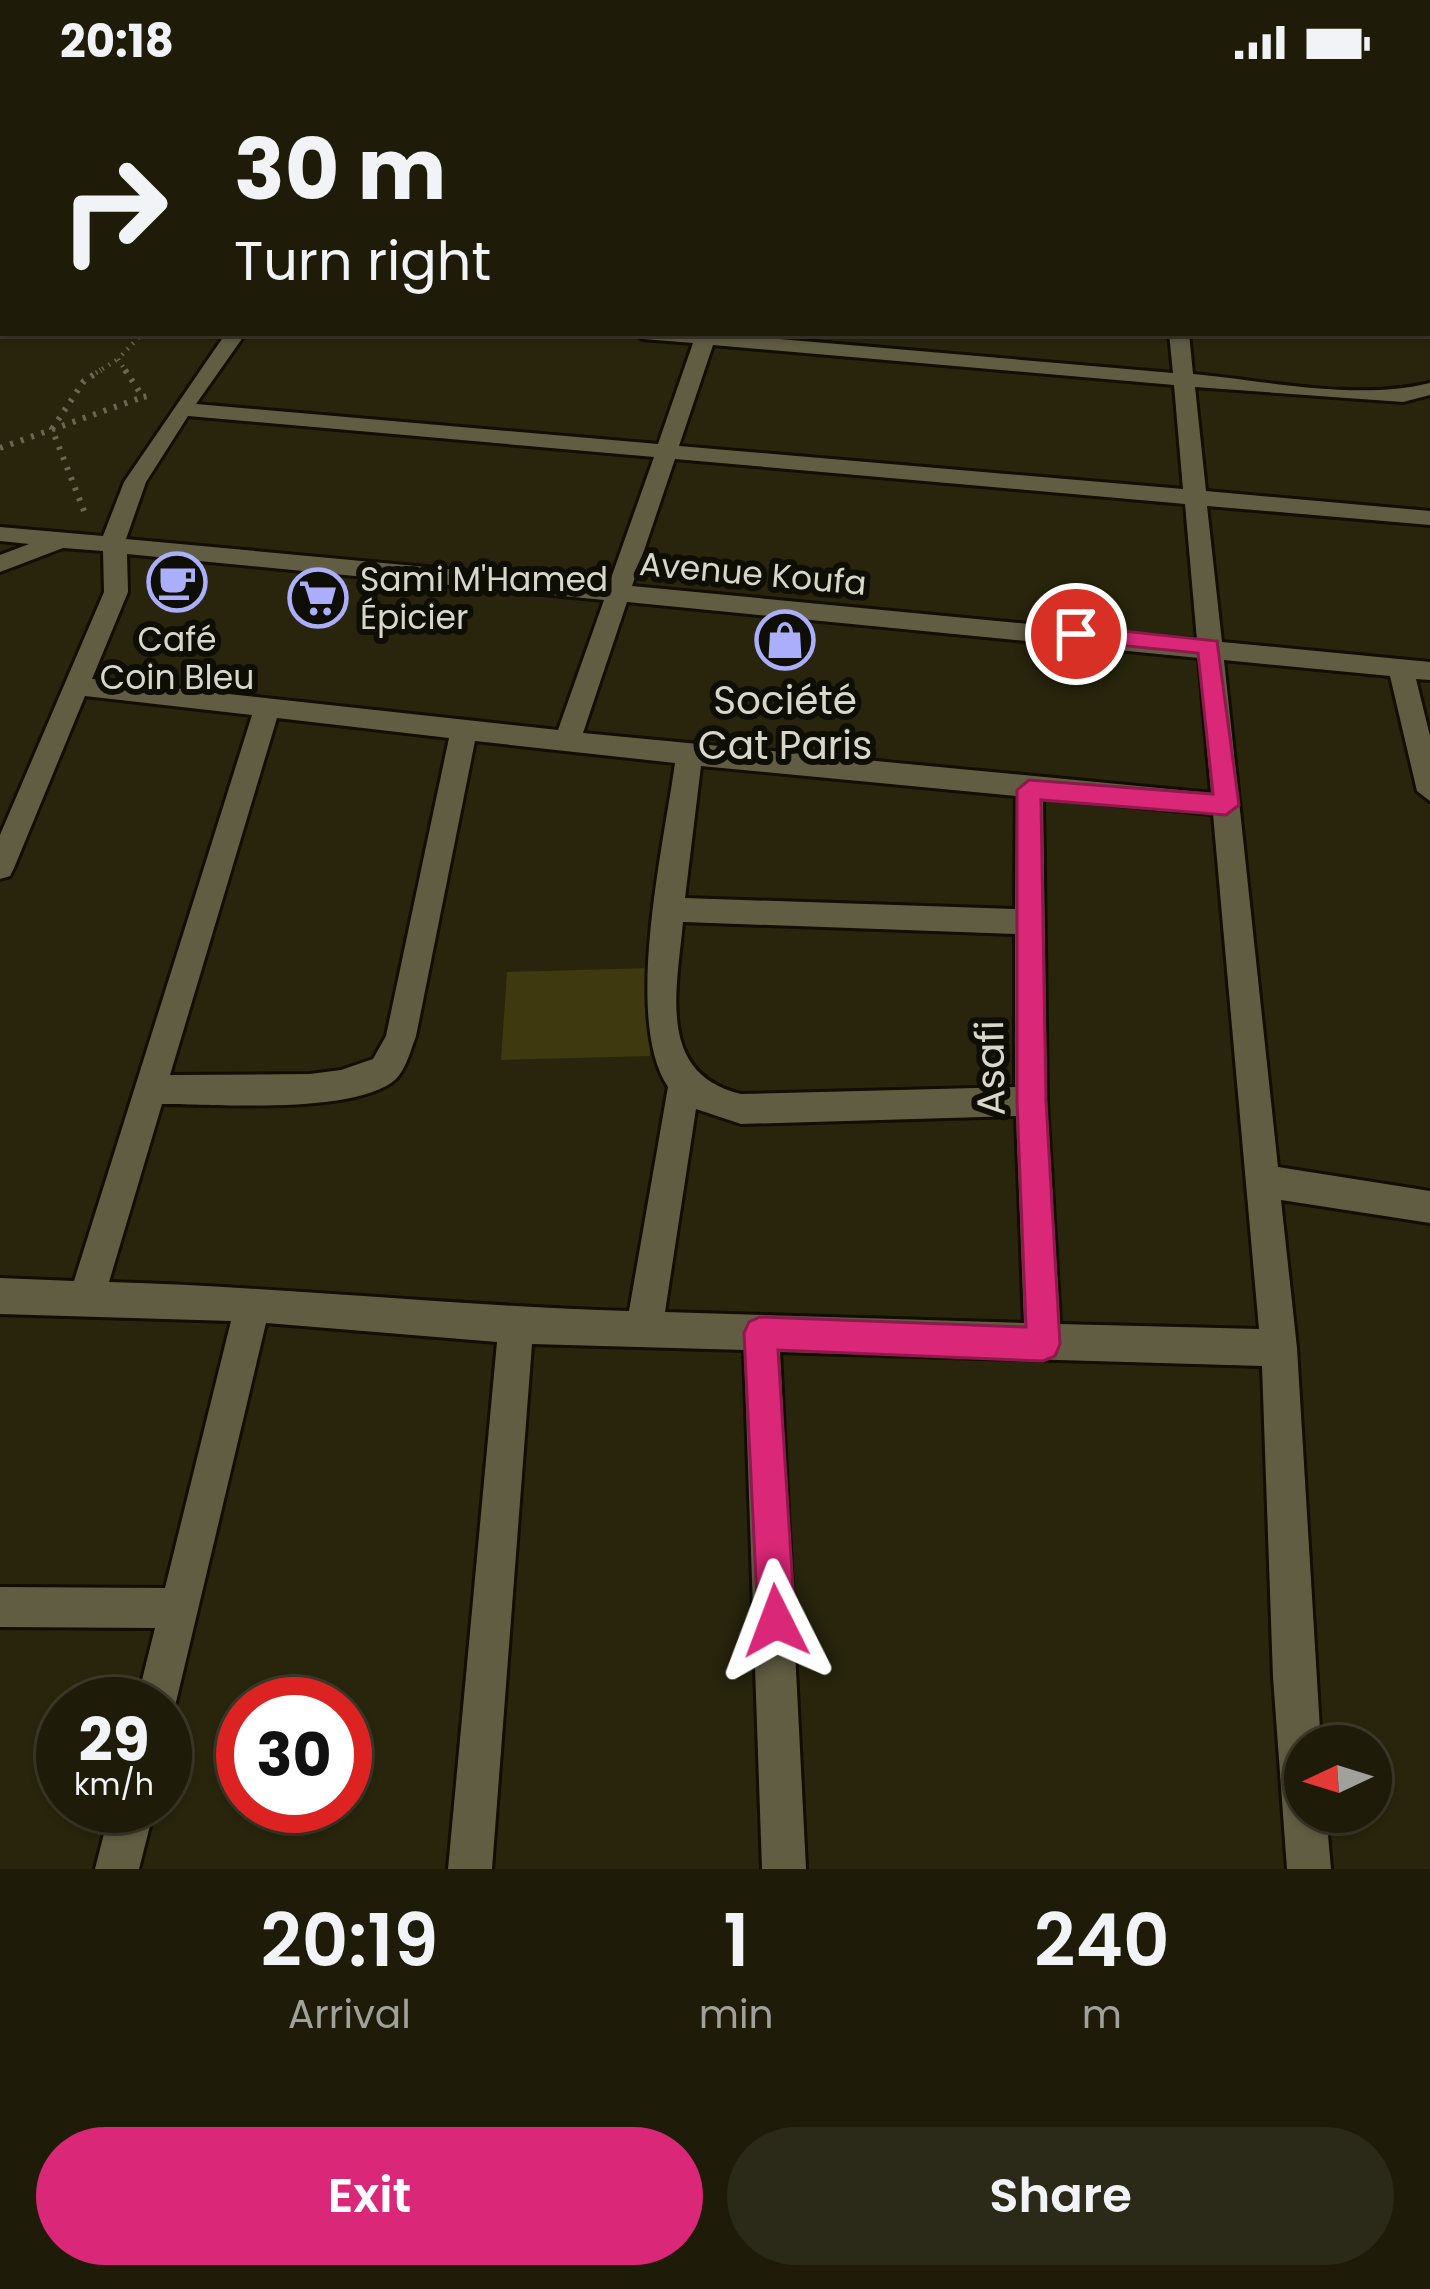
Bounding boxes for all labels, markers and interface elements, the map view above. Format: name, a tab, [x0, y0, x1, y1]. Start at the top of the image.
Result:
text: 20:18	[60, 10, 174, 73]
text: 30 m	[234, 111, 446, 228]
icon: right	[36, 132, 192, 288]
text: Turn right	[234, 223, 491, 299]
street label: Avenue Koufa	[637, 540, 869, 607]
cafe icon: Café Coin Bleu	[146, 551, 208, 613]
place label: Sami M'Hamed Épicier	[360, 556, 608, 641]
supermarket icon: Sami M'Hamed Épicier	[287, 567, 349, 629]
pin	[1025, 583, 1127, 685]
icon: arrive	[1043, 601, 1109, 667]
shop icon: Société Cat Paris	[754, 609, 816, 671]
place label: Café Coin Bleu	[100, 616, 254, 701]
place label: Société Cat Paris	[698, 673, 872, 773]
street label: Asafi	[962, 1020, 1019, 1116]
position arrow	[713, 1558, 839, 1684]
speed limit sign: 30	[216, 1677, 372, 1833]
text: 29	[78, 1698, 150, 1782]
north arrow	[1284, 1725, 1392, 1833]
map controls	[1284, 1725, 1392, 1833]
text: km/h	[74, 1763, 154, 1806]
text: 20:19	[260, 1890, 438, 1991]
text: 1	[723, 1890, 749, 1991]
text: 240	[1034, 1890, 1170, 1991]
text: Arrival	[288, 1987, 411, 2042]
text: min	[699, 1987, 774, 2042]
text: m	[1082, 1987, 1122, 2042]
button: Exit	[36, 2127, 703, 2265]
button: Share	[727, 2127, 1394, 2265]

